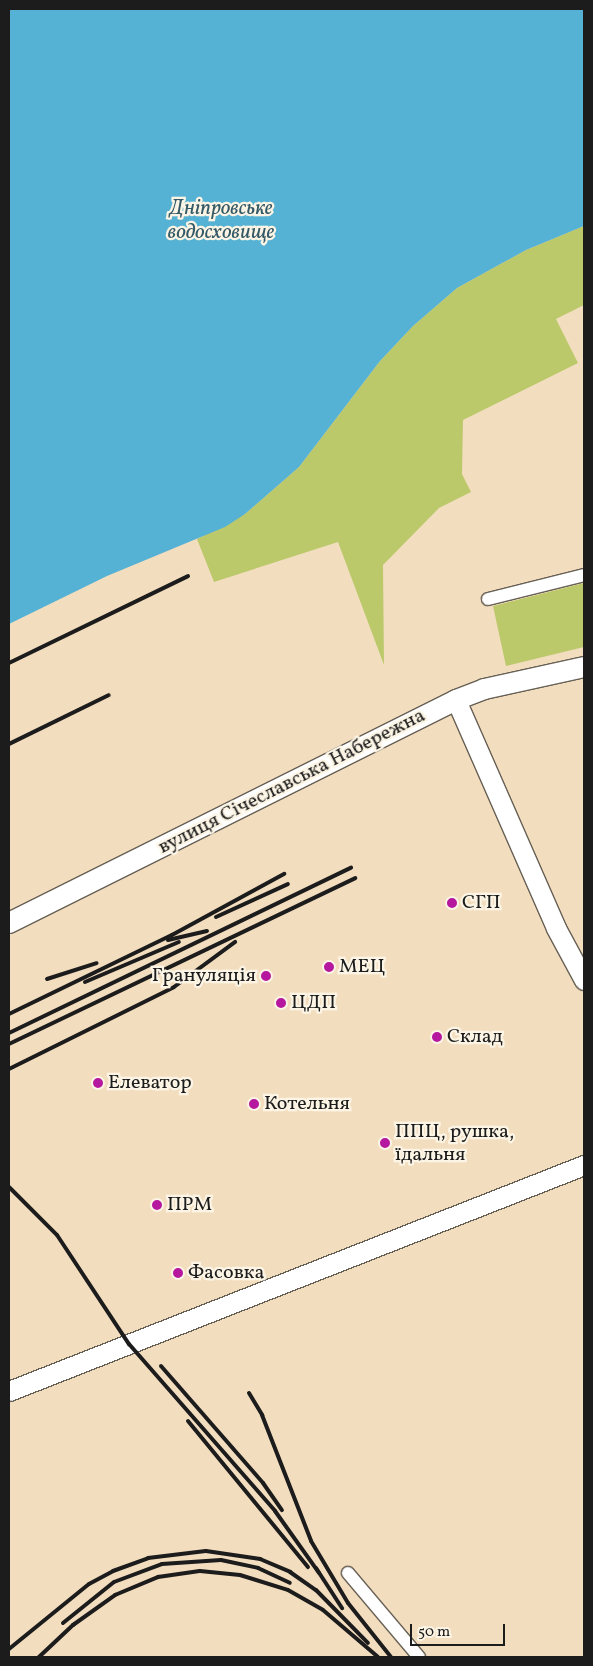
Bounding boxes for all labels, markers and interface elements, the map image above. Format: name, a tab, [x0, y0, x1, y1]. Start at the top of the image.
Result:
water label: Дніпровське водосховище	[168, 196, 274, 246]
street label: вулиця Січеславська Набережна	[155, 704, 429, 860]
place label: СГП	[462, 891, 501, 915]
marker: СГП	[446, 897, 458, 909]
place label: МЕЦ	[339, 955, 385, 979]
marker: МЕЦ	[323, 961, 335, 973]
place label: Грануляція	[152, 964, 256, 988]
marker: Грануляція	[260, 970, 272, 982]
place label: ЦДП	[291, 991, 336, 1015]
marker: ЦДП	[275, 997, 287, 1009]
place label: Склад	[447, 1025, 503, 1049]
marker: Склад	[431, 1031, 443, 1043]
place label: Елеватор	[108, 1071, 192, 1095]
marker: Елеватор	[92, 1077, 104, 1089]
place label: Котельня	[264, 1092, 350, 1116]
marker: Котельня	[248, 1098, 260, 1110]
place label: ППЦ, рушка, їдальня	[395, 1120, 514, 1167]
marker: ППЦ, рушка, їдальня	[379, 1137, 391, 1149]
place label: ПРМ	[167, 1193, 212, 1217]
marker: ПРМ	[151, 1199, 163, 1211]
place label: Фасовка	[188, 1261, 264, 1285]
marker: Фасовка	[172, 1267, 184, 1279]
scale bar	[413, 1614, 508, 1646]
text: 50 m	[418, 1622, 450, 1643]

